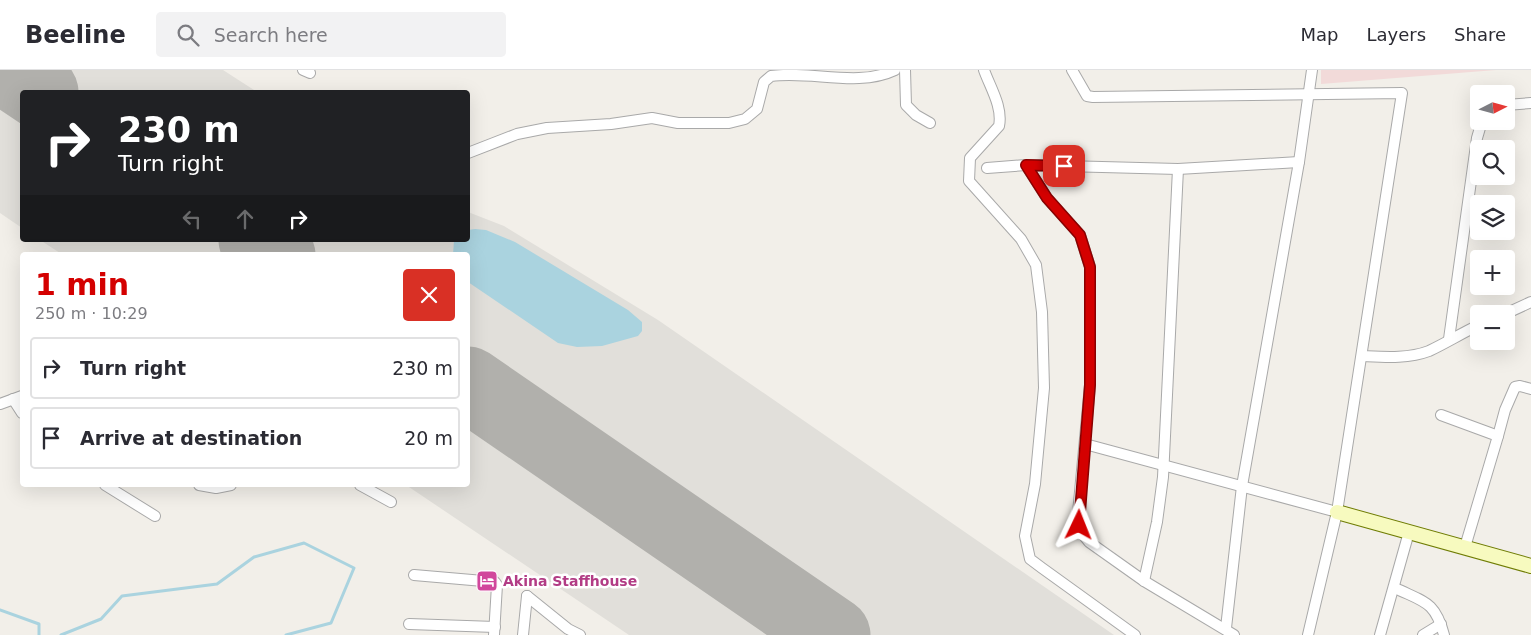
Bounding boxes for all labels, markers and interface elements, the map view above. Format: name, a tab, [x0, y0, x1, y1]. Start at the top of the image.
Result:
search box	[156, 12, 506, 57]
text: Beeline	[25, 21, 126, 49]
icon: search	[174, 21, 202, 49]
text: Search here	[214, 24, 328, 46]
text: Map	[1300, 24, 1338, 45]
text: Layers	[1366, 24, 1426, 45]
text: Share	[1454, 24, 1506, 45]
north arrow	[1470, 85, 1515, 130]
map controls	[1470, 85, 1515, 350]
icon: right	[35, 110, 100, 175]
text: 230 m	[118, 110, 240, 150]
button: search	[1470, 140, 1515, 185]
pin	[1043, 145, 1085, 187]
text: Turn right	[118, 151, 223, 176]
icon: arrive	[1050, 152, 1078, 180]
button: layers	[1470, 195, 1515, 240]
icon: left	[178, 205, 206, 233]
icon: ahead	[231, 205, 259, 233]
icon: right	[284, 205, 312, 233]
button: +	[1470, 250, 1515, 295]
text: 1 min	[35, 267, 129, 302]
button: close	[403, 269, 455, 321]
text: 250 m · 10:29	[35, 304, 148, 323]
button: −	[1470, 305, 1515, 350]
icon: right	[37, 354, 65, 382]
text: Turn right	[80, 357, 186, 379]
text: 230 m	[392, 357, 453, 379]
icon: arrive	[37, 424, 65, 452]
text: Arrive at destination	[80, 427, 302, 449]
text: 20 m	[404, 427, 453, 449]
position arrow	[1052, 498, 1104, 550]
hotel icon: Akina Staffhouse	[475, 569, 499, 593]
place label: Akina Staffhouse	[503, 573, 637, 589]

